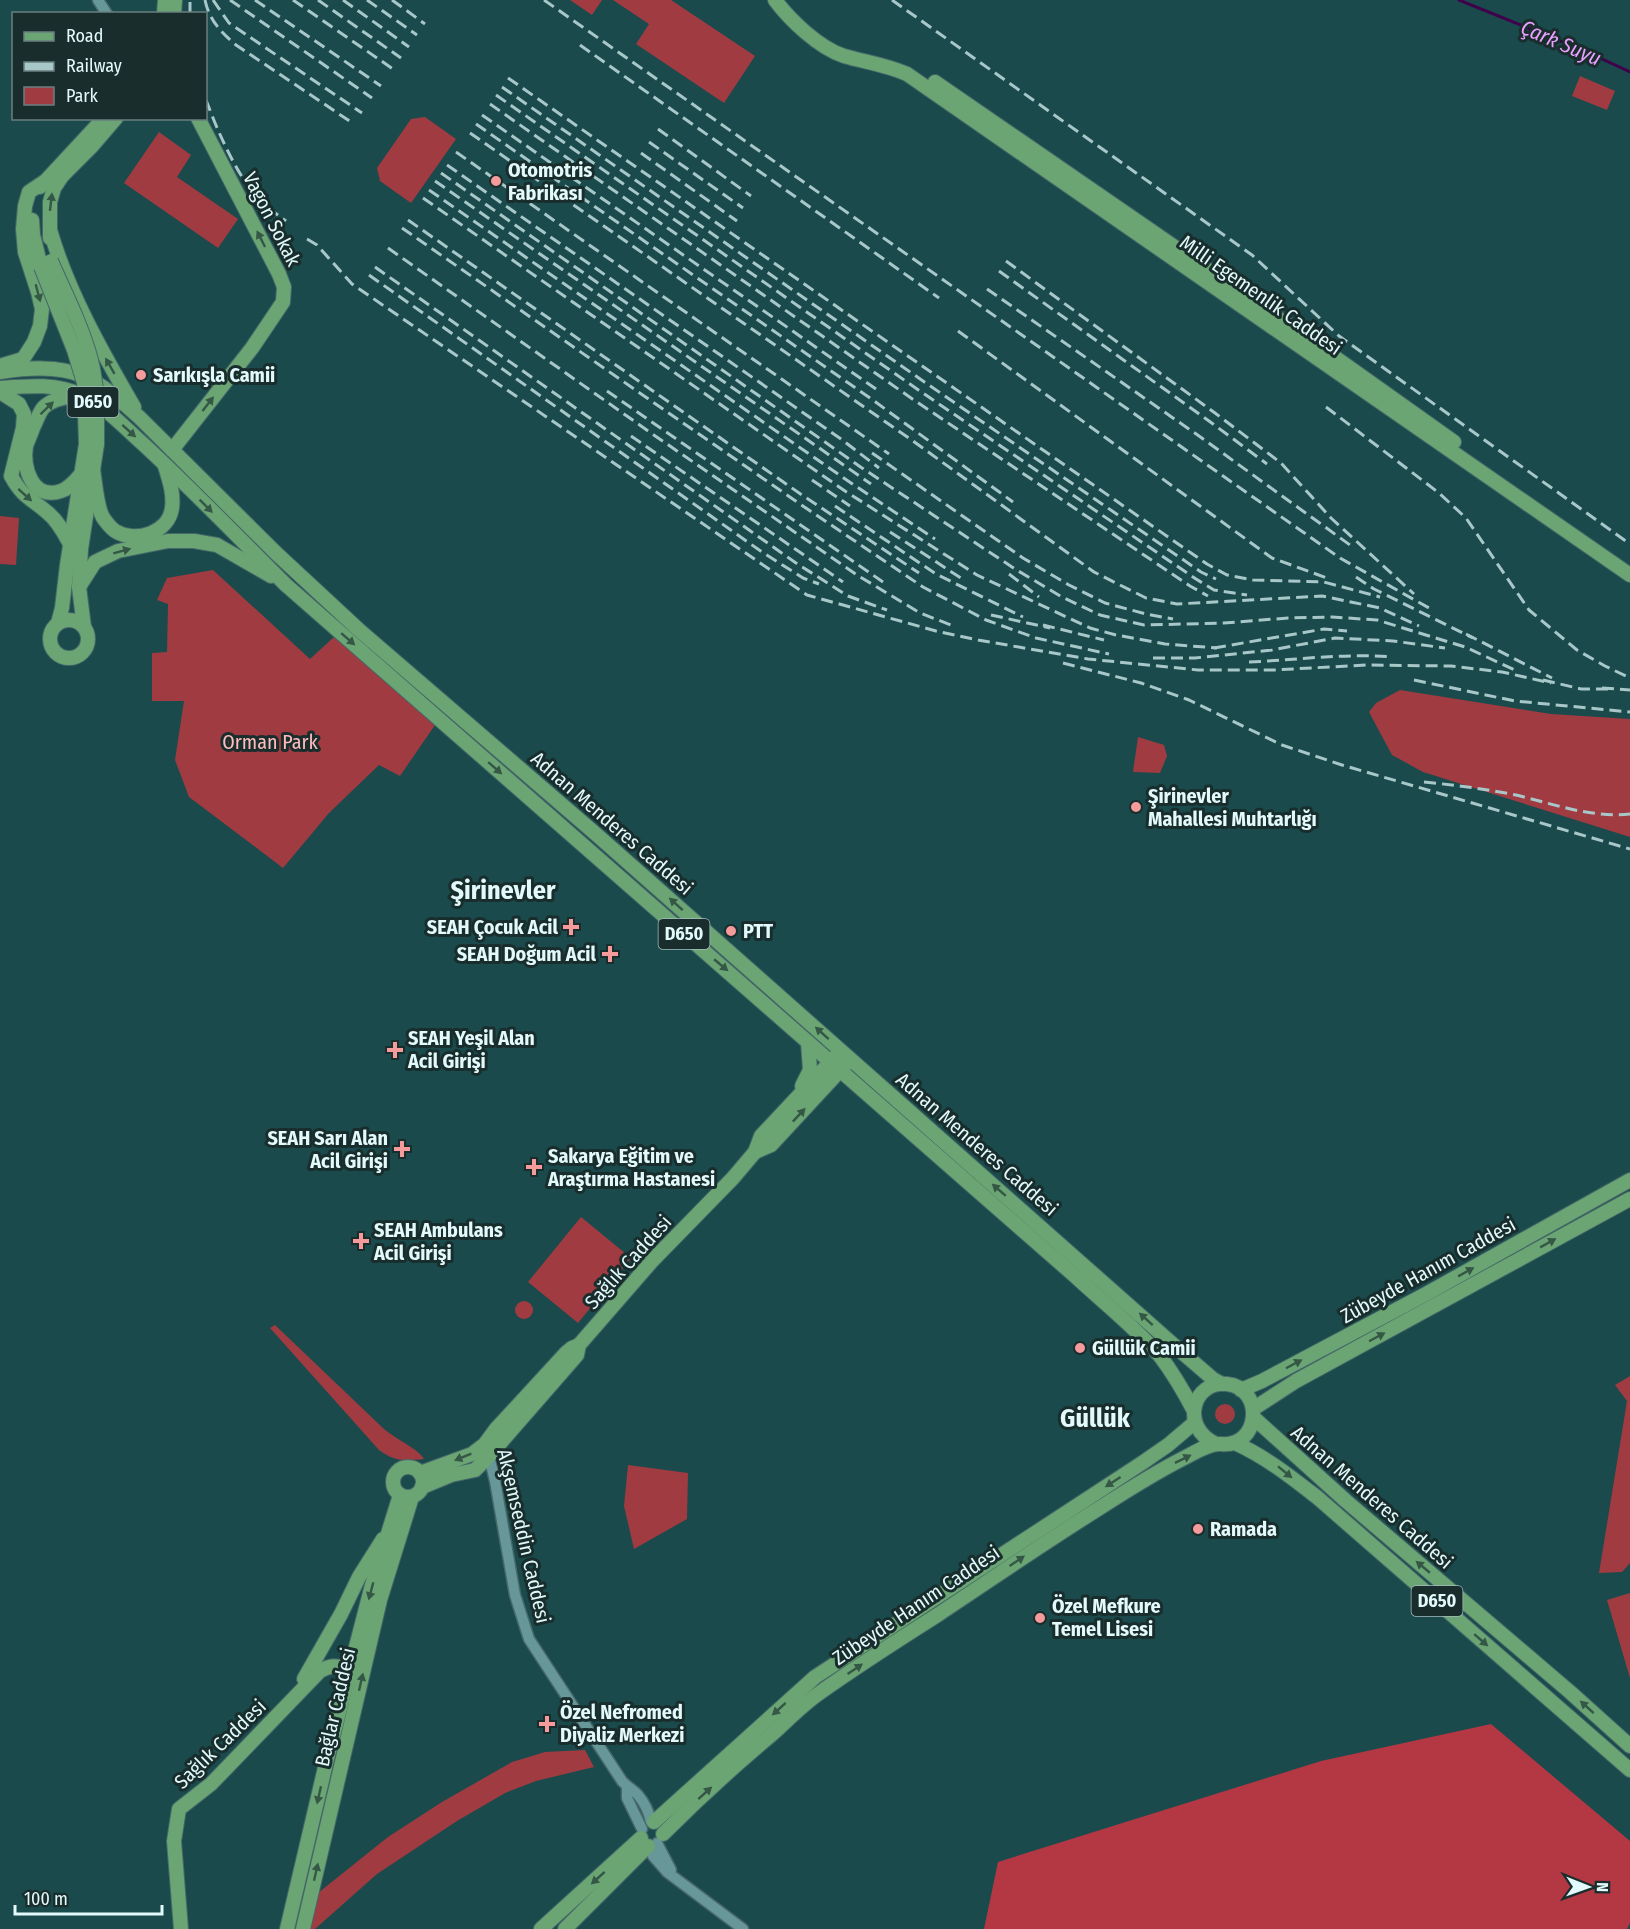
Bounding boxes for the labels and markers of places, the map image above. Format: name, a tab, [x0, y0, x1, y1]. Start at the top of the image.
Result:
place label: Otomotris Fabrikası	[508, 158, 592, 205]
marker: Otomotris Fabrikası	[489, 174, 503, 188]
place label: Sarıkışla Camii	[153, 363, 275, 387]
marker: Sarıkışla Camii	[134, 368, 148, 382]
place label: Şirinevler Mahallesi Muhtarlığı	[1148, 784, 1317, 831]
marker: Şirinevler Mahallesi Muhtarlığı	[1129, 800, 1143, 814]
place label: SEAH Çocuk Acil	[427, 915, 559, 940]
marker: SEAH Çocuk Acil	[562, 918, 580, 936]
place label: PTT	[743, 919, 773, 943]
marker: PTT	[724, 924, 738, 938]
place label: SEAH Doğum Acil	[457, 942, 597, 966]
marker: SEAH Doğum Acil	[601, 945, 619, 963]
place label: SEAH Yeşil Alan Acil Girişi	[407, 1026, 535, 1073]
marker: SEAH Yeşil Alan Acil Girişi	[386, 1041, 404, 1059]
place label: SEAH Sarı Alan Acil Girişi	[267, 1126, 388, 1173]
marker: SEAH Sarı Alan Acil Girişi	[393, 1140, 411, 1158]
place label: Sakarya Eğitim ve Araştırma Hastanesi	[547, 1144, 715, 1191]
marker: Sakarya Eğitim ve Araştırma Hastanesi	[525, 1158, 543, 1176]
place label: SEAH Ambulans Acil Girişi	[373, 1218, 503, 1265]
marker: SEAH Ambulans Acil Girişi	[352, 1232, 370, 1250]
place label: Güllük Camii	[1092, 1336, 1196, 1360]
marker: Güllük Camii	[1073, 1341, 1087, 1355]
place label: Ramada	[1210, 1517, 1277, 1541]
marker: Ramada	[1191, 1522, 1205, 1536]
place label: Özel Mefkure Temel Lisesi	[1052, 1594, 1161, 1641]
marker: Özel Mefkure Temel Lisesi	[1033, 1611, 1047, 1625]
place label: Özel Nefromed Diyaliz Merkezi	[560, 1700, 684, 1747]
marker: Özel Nefromed Diyaliz Merkezi	[538, 1715, 556, 1733]

